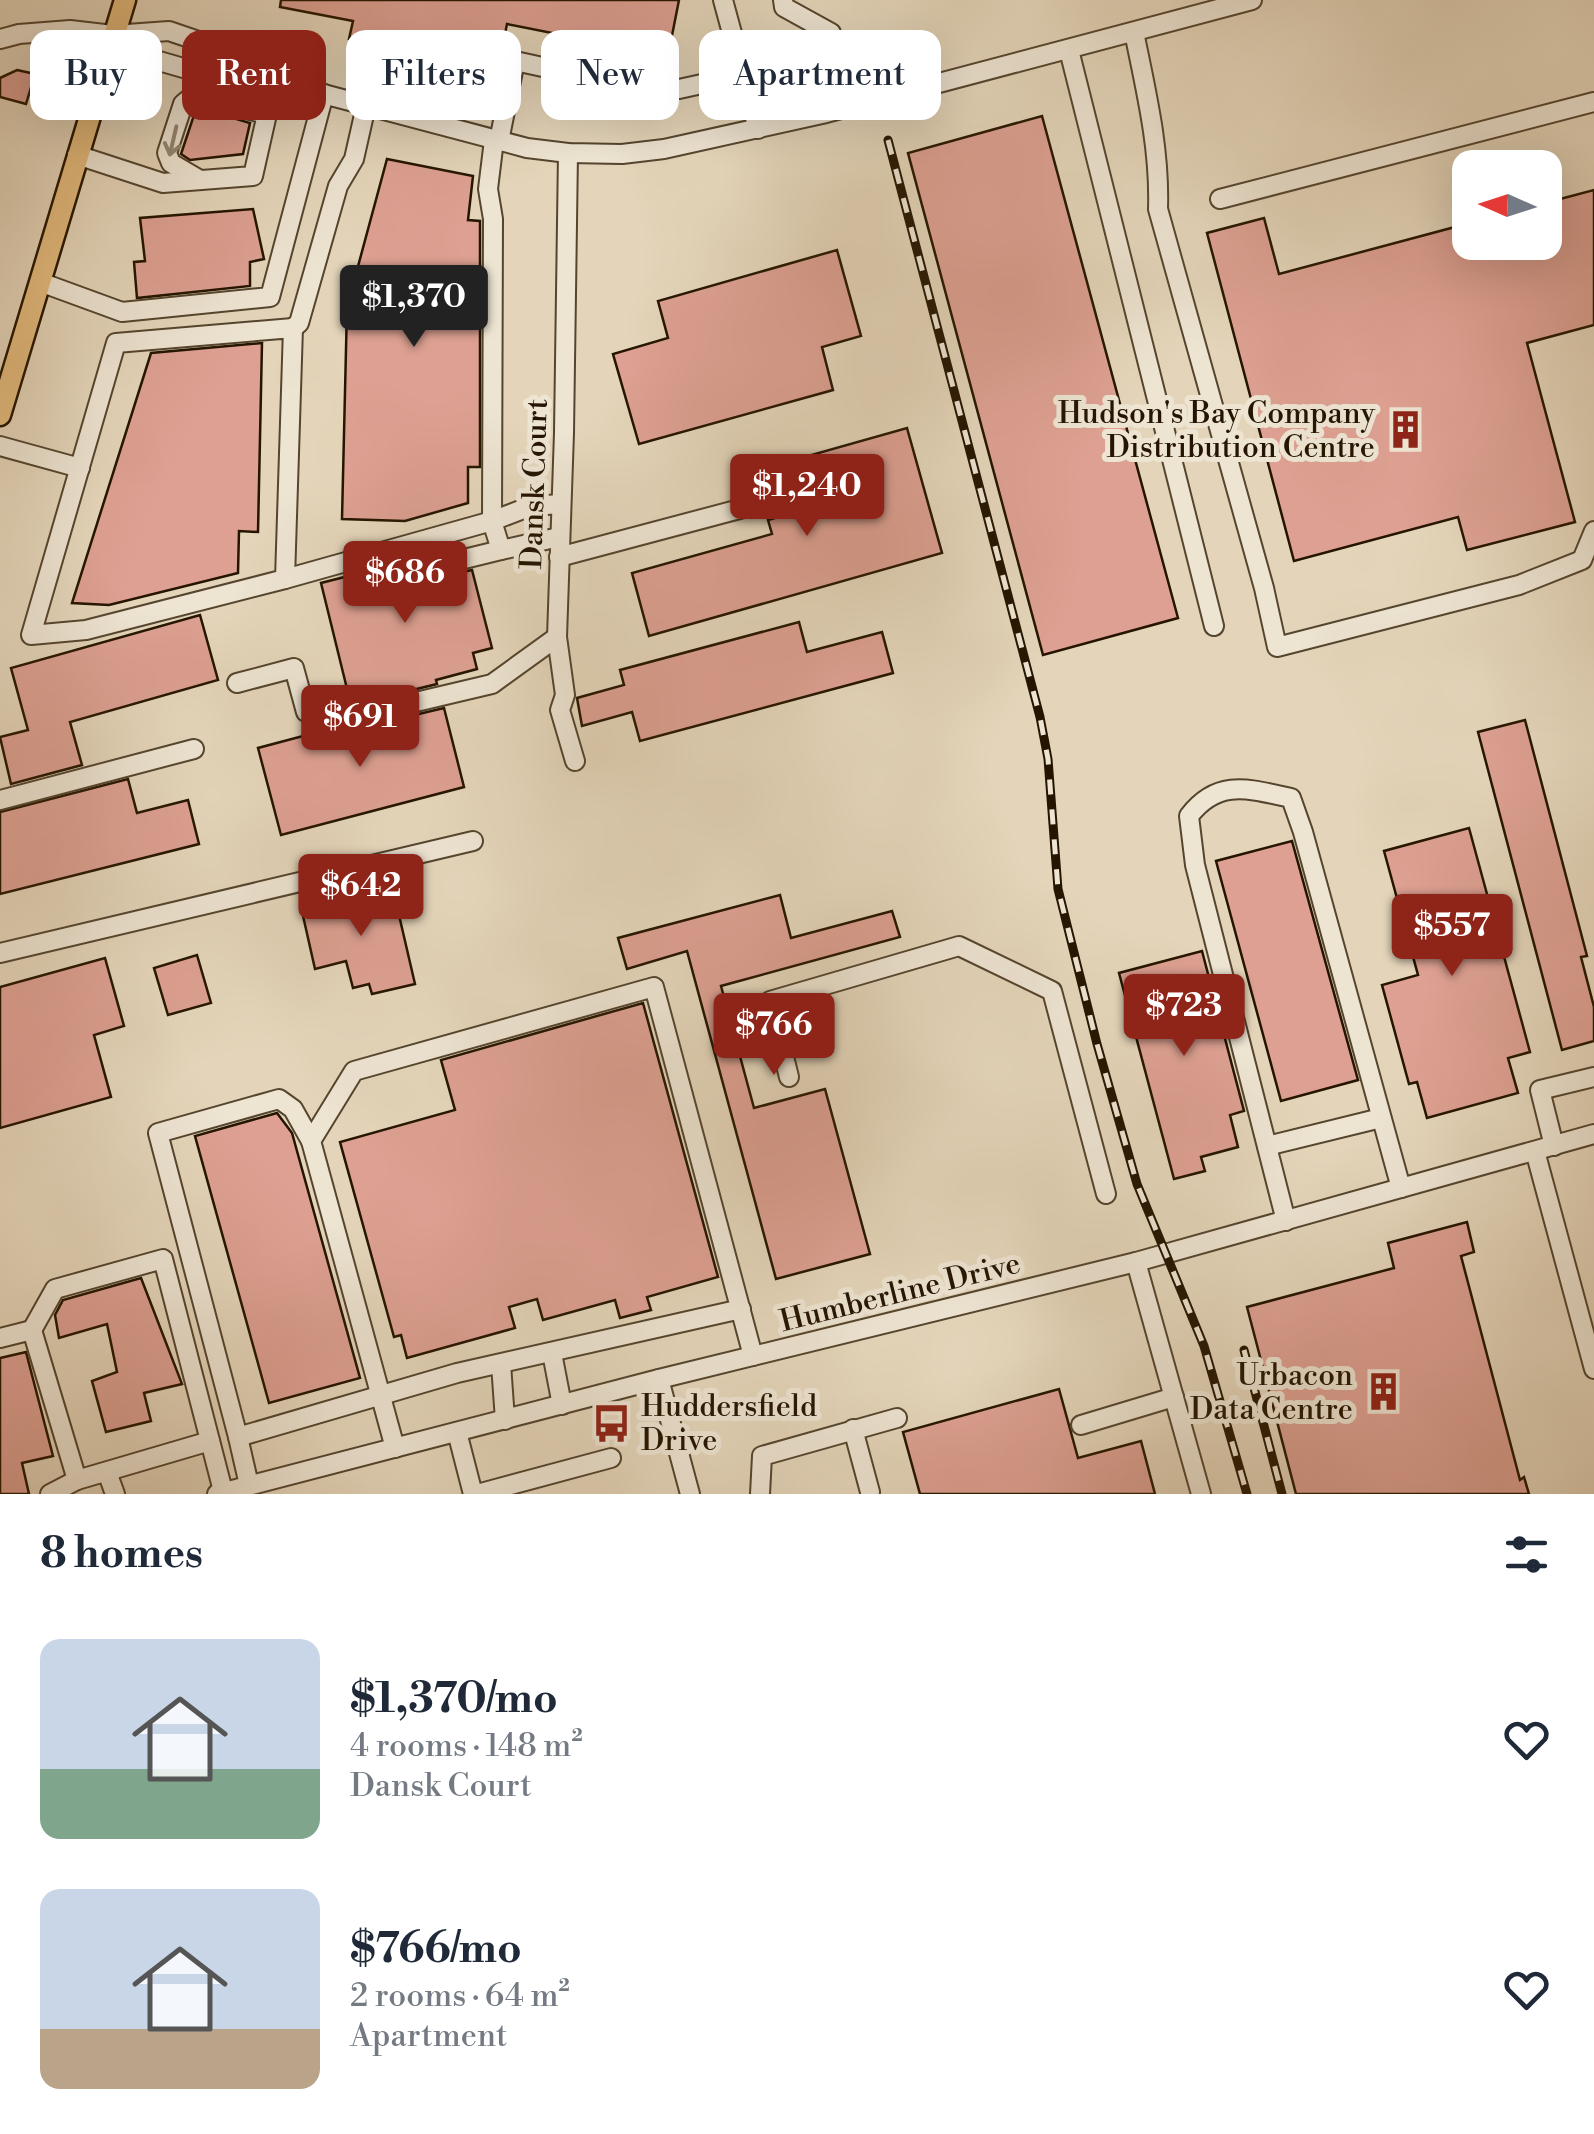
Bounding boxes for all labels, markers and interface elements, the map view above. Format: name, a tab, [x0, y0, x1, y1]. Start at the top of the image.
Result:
chip: Buy	[30, 30, 162, 120]
chip: Rent	[182, 30, 326, 120]
chip: Filters	[346, 30, 521, 120]
chip: New	[541, 30, 679, 120]
chip: Apartment	[699, 30, 941, 120]
one-way arrow	[162, 125, 181, 157]
north arrow	[1452, 150, 1562, 260]
map controls	[1452, 150, 1562, 260]
pin: $1,370	[333, 265, 495, 350]
text: $1,370	[362, 277, 466, 317]
place label: Hudson's Bay Company Distribution Centre	[1058, 395, 1375, 467]
street label: Dansk Court	[513, 398, 557, 570]
building icon: Hudson's Bay Company Distribution Centre	[1384, 409, 1426, 451]
pin: $1,240	[726, 454, 888, 539]
text: $1,240	[752, 466, 862, 506]
pin: $686	[346, 541, 464, 626]
text: $686	[365, 553, 445, 593]
pin: $691	[301, 685, 419, 770]
text: $691	[323, 697, 397, 737]
pin: $642	[302, 854, 420, 939]
text: $642	[320, 866, 402, 906]
pin: $557	[1393, 894, 1511, 979]
text: $557	[1414, 906, 1490, 946]
pin: $723	[1125, 974, 1243, 1059]
text: $723	[1146, 986, 1222, 1026]
pin: $766	[715, 993, 833, 1078]
text: $766	[736, 1005, 812, 1045]
street label: Humberline Drive	[776, 1245, 1024, 1341]
place label: Urbacon Data Centre	[1190, 1357, 1353, 1429]
building icon: Urbacon Data Centre	[1362, 1371, 1404, 1413]
place label: Huddersfield Drive	[641, 1388, 817, 1460]
bus stop icon: Huddersfield Drive	[590, 1402, 632, 1444]
icon: filters	[1499, 1527, 1554, 1582]
text: 8 homes	[40, 1528, 203, 1581]
text: $1,370/mo	[350, 1673, 558, 1726]
icon: home	[120, 1679, 240, 1799]
icon: heart	[1499, 1712, 1554, 1767]
text: 4 rooms · 148 m²	[350, 1726, 583, 1766]
text: Dansk Court	[350, 1766, 532, 1806]
text: $766/mo	[350, 1923, 522, 1976]
icon: home	[120, 1929, 240, 2049]
icon: heart	[1499, 1962, 1554, 2017]
text: 2 rooms · 64 m²	[350, 1976, 570, 2016]
text: Apartment	[350, 2016, 507, 2056]

